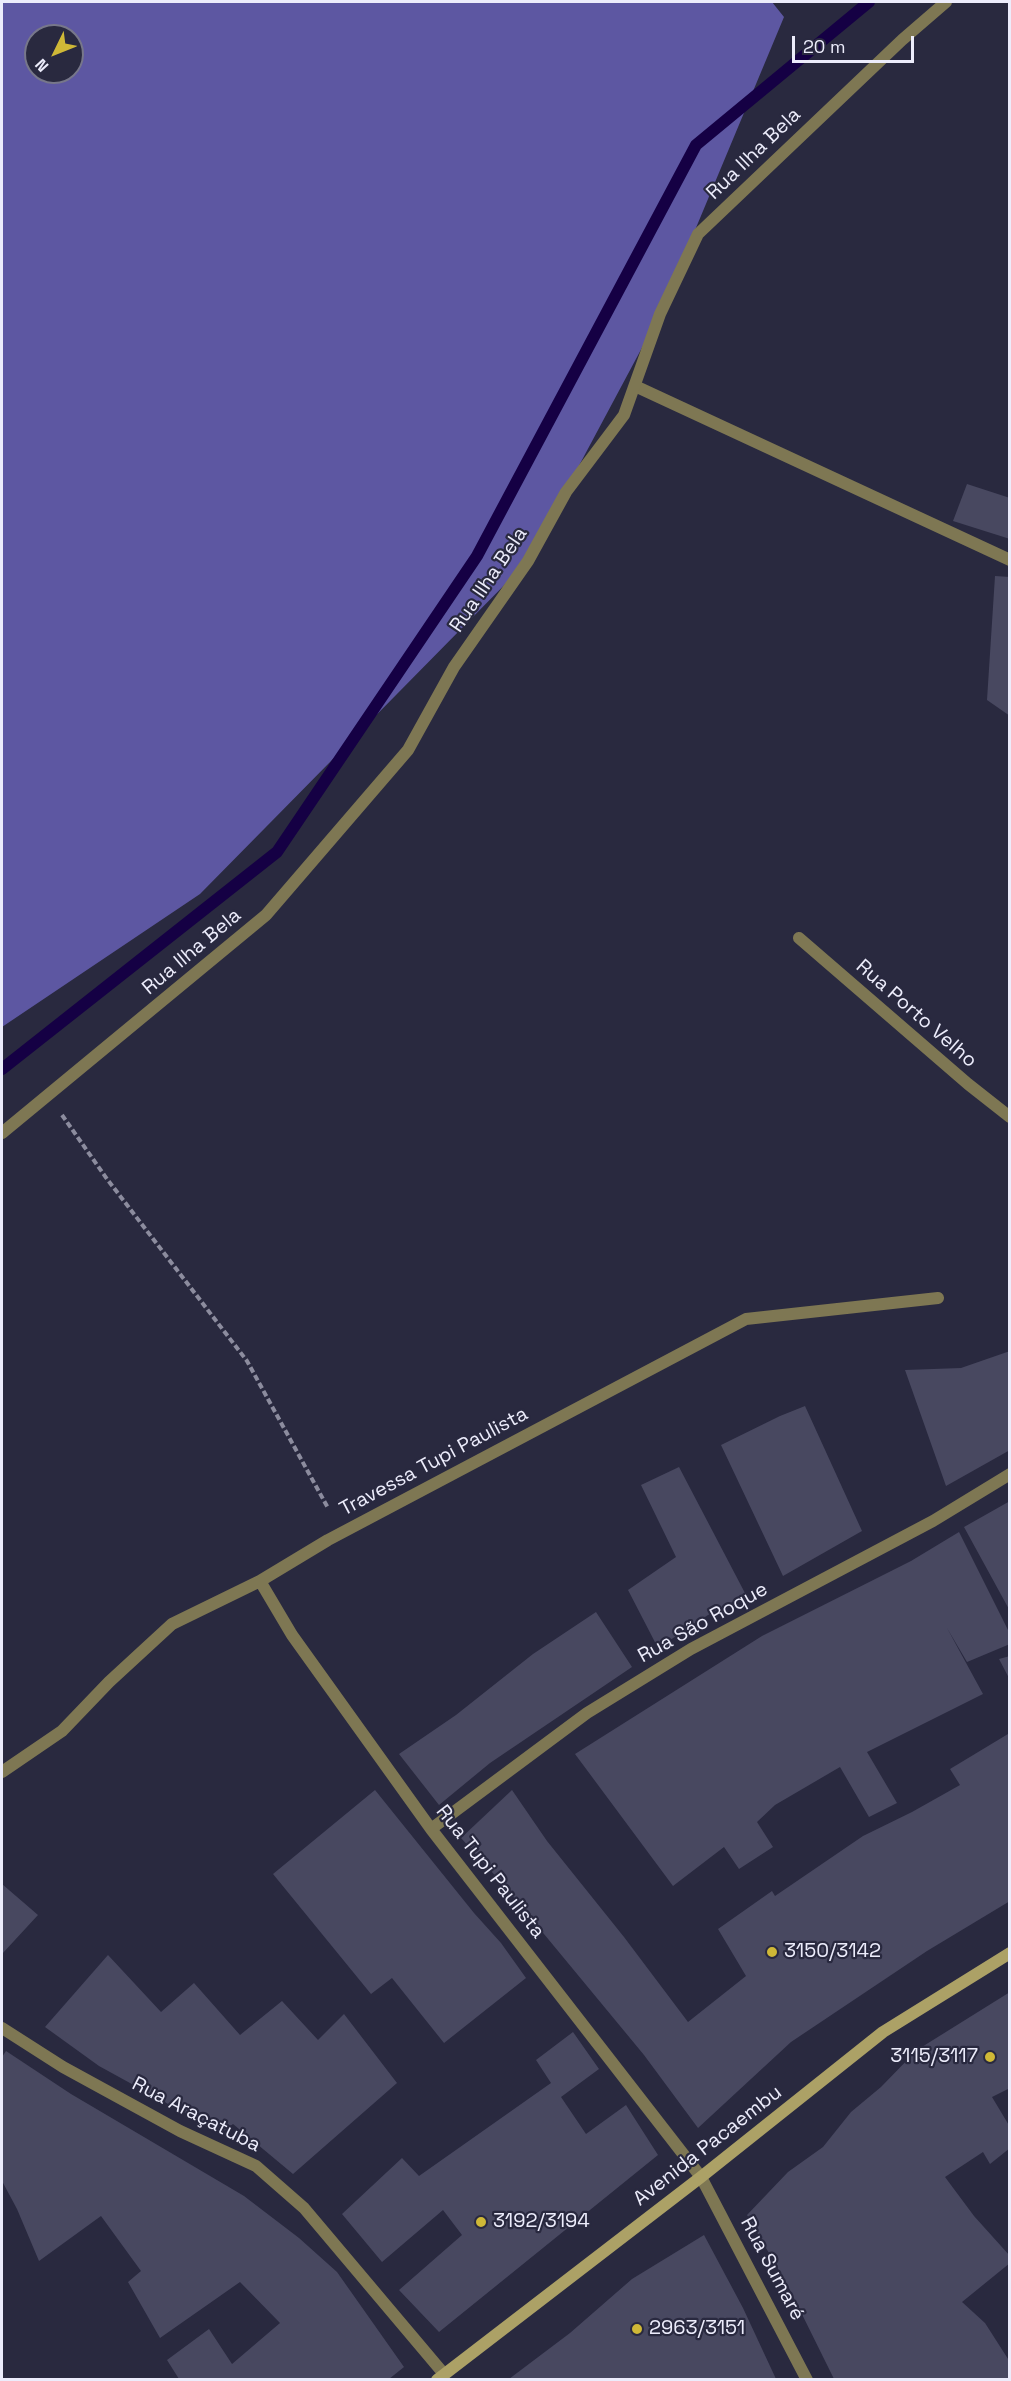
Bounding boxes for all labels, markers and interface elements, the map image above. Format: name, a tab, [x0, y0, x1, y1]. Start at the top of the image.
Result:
north arrow	[24, 24, 84, 84]
scale bar	[795, 24, 916, 62]
text: 20 m	[803, 35, 846, 58]
text: N	[31, 54, 53, 76]
street label: Rua Ilha Bela	[702, 103, 806, 205]
street label: Rua Ilha Bela	[445, 523, 533, 637]
street label: Rua Ilha Bela	[138, 904, 246, 1000]
street label: Rua Porto Velho	[851, 955, 981, 1073]
street label: Travessa Tupi Paulista	[336, 1402, 532, 1522]
street label: Rua São Roque	[634, 1577, 772, 1669]
street label: Rua Tupi Paulista	[430, 1800, 550, 1944]
place label: 3150/3142	[784, 1940, 881, 1964]
marker: 3150/3142	[765, 1945, 779, 1959]
place label: 3115/3117	[890, 2045, 978, 2069]
marker: 3115/3117	[983, 2050, 997, 2064]
street label: Rua Araçatuba	[128, 2072, 264, 2158]
street label: Avenida Pacaembu	[629, 2081, 787, 2211]
place label: 3192/3194	[493, 2210, 590, 2234]
street label: Rua Sumaré	[735, 2213, 809, 2325]
marker: 3192/3194	[474, 2215, 488, 2229]
place label: 2963/3151	[649, 2317, 745, 2341]
marker: 2963/3151	[630, 2322, 644, 2336]

